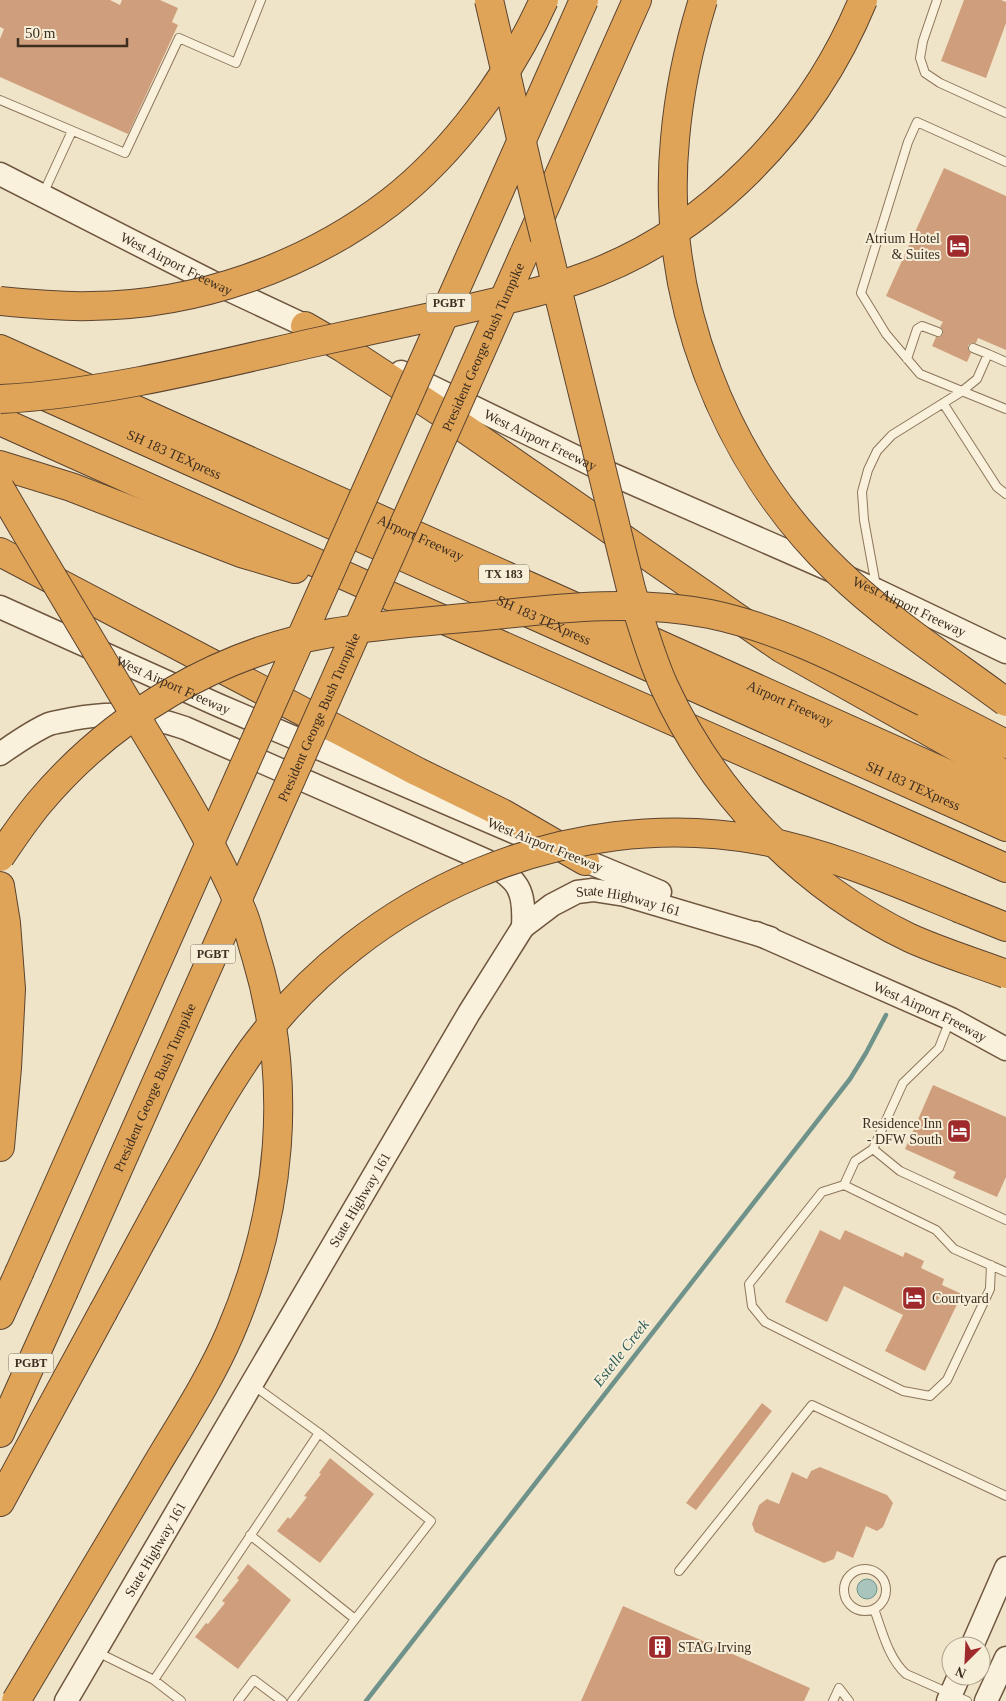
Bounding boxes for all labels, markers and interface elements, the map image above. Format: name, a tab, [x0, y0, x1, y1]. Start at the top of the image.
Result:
scale bar	[18, 15, 126, 47]
text: 50 m	[25, 25, 56, 41]
street label: West Airport Freeway	[118, 229, 235, 298]
place label: Atrium Hotel & Suites	[865, 231, 940, 262]
hotel icon: Atrium Hotel & Suites	[945, 233, 971, 259]
street label: President George Bush Turnpike	[439, 260, 527, 434]
road number: PGBT	[426, 294, 472, 312]
street label: West Airport Freeway	[482, 406, 599, 473]
street label: SH 183 TEXpress	[125, 426, 224, 482]
street label: Airport Freeway	[375, 512, 466, 563]
road number: TX 183	[479, 564, 529, 584]
street label: West Airport Freeway	[851, 573, 969, 639]
street label: SH 183 TEXpress	[494, 592, 593, 647]
street label: President George Bush Turnpike	[275, 630, 362, 804]
street label: West Airport Freeway	[114, 653, 233, 717]
street label: Airport Freeway	[745, 677, 836, 729]
street label: SH 183 TEXpress	[864, 758, 963, 813]
street label: West Airport Freeway	[485, 815, 605, 875]
street label: State Highway 161	[575, 882, 682, 919]
road number: PGBT	[190, 944, 236, 964]
street label: West Airport Freeway	[871, 978, 989, 1045]
street label: President George Bush Turnpike	[110, 1001, 198, 1174]
place label: Residence Inn - DFW South	[862, 1116, 942, 1147]
hotel icon: Residence Inn - DFW South	[946, 1118, 972, 1144]
street label: State Highway 161	[326, 1150, 393, 1250]
hotel icon: Courtyard	[901, 1285, 927, 1311]
place label: Courtyard	[932, 1291, 989, 1306]
water label: Estelle Creek	[590, 1316, 652, 1390]
road number: PGBT	[8, 1354, 54, 1372]
street label: State Highway 161	[121, 1499, 189, 1599]
building icon: STAG Irving	[647, 1634, 673, 1660]
north arrow	[941, 1636, 991, 1686]
place label: STAG Irving	[678, 1640, 751, 1655]
text: N	[953, 1664, 969, 1681]

